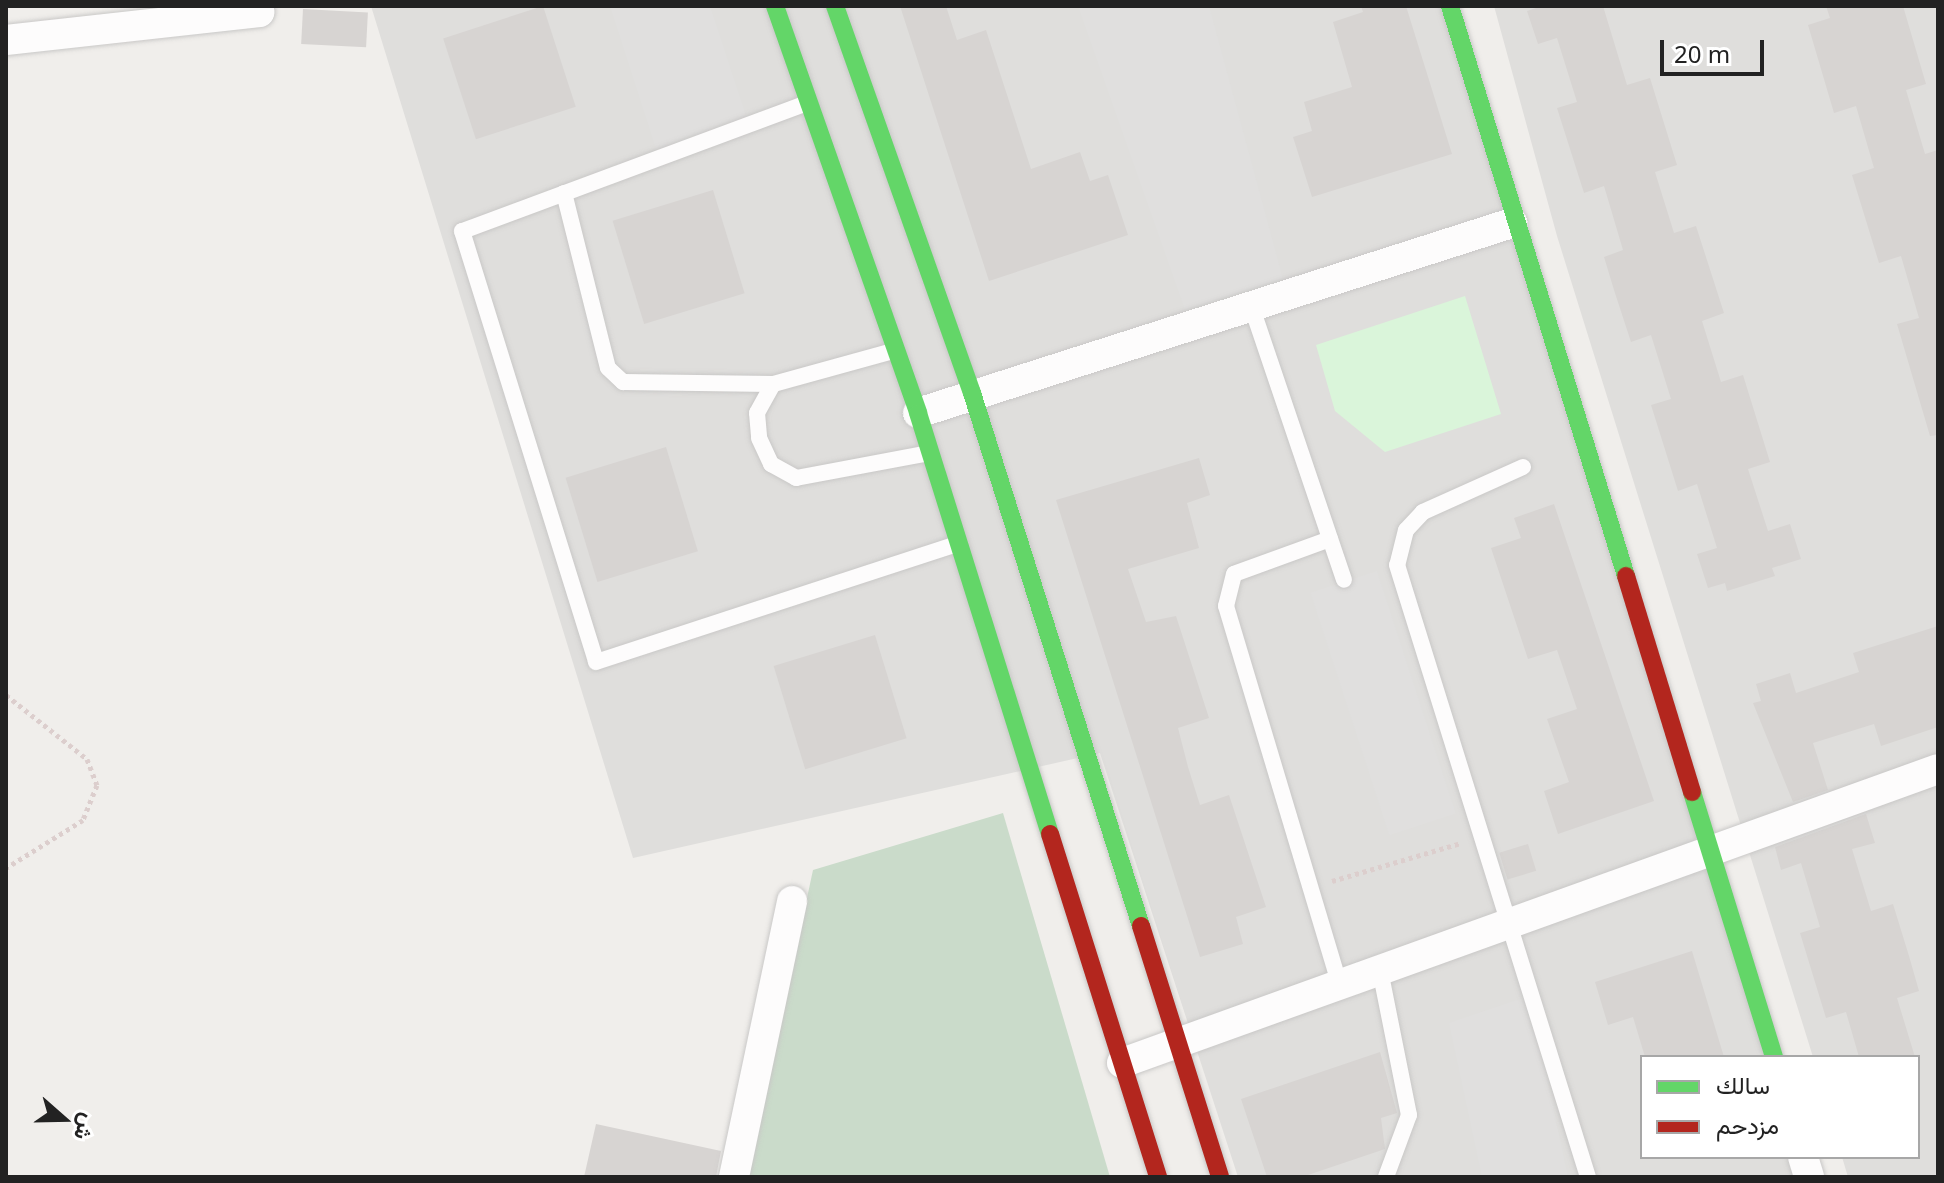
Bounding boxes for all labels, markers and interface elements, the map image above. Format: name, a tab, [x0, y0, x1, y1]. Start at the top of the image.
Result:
scale bar	[1664, 24, 1768, 74]
text: 20 m	[1674, 37, 1730, 70]
legend	[1640, 1055, 1920, 1159]
text: سالك	[1716, 1068, 1770, 1101]
north arrow	[24, 1079, 104, 1159]
text: مزدحم	[1716, 1108, 1779, 1141]
text: ش	[68, 1110, 105, 1145]

